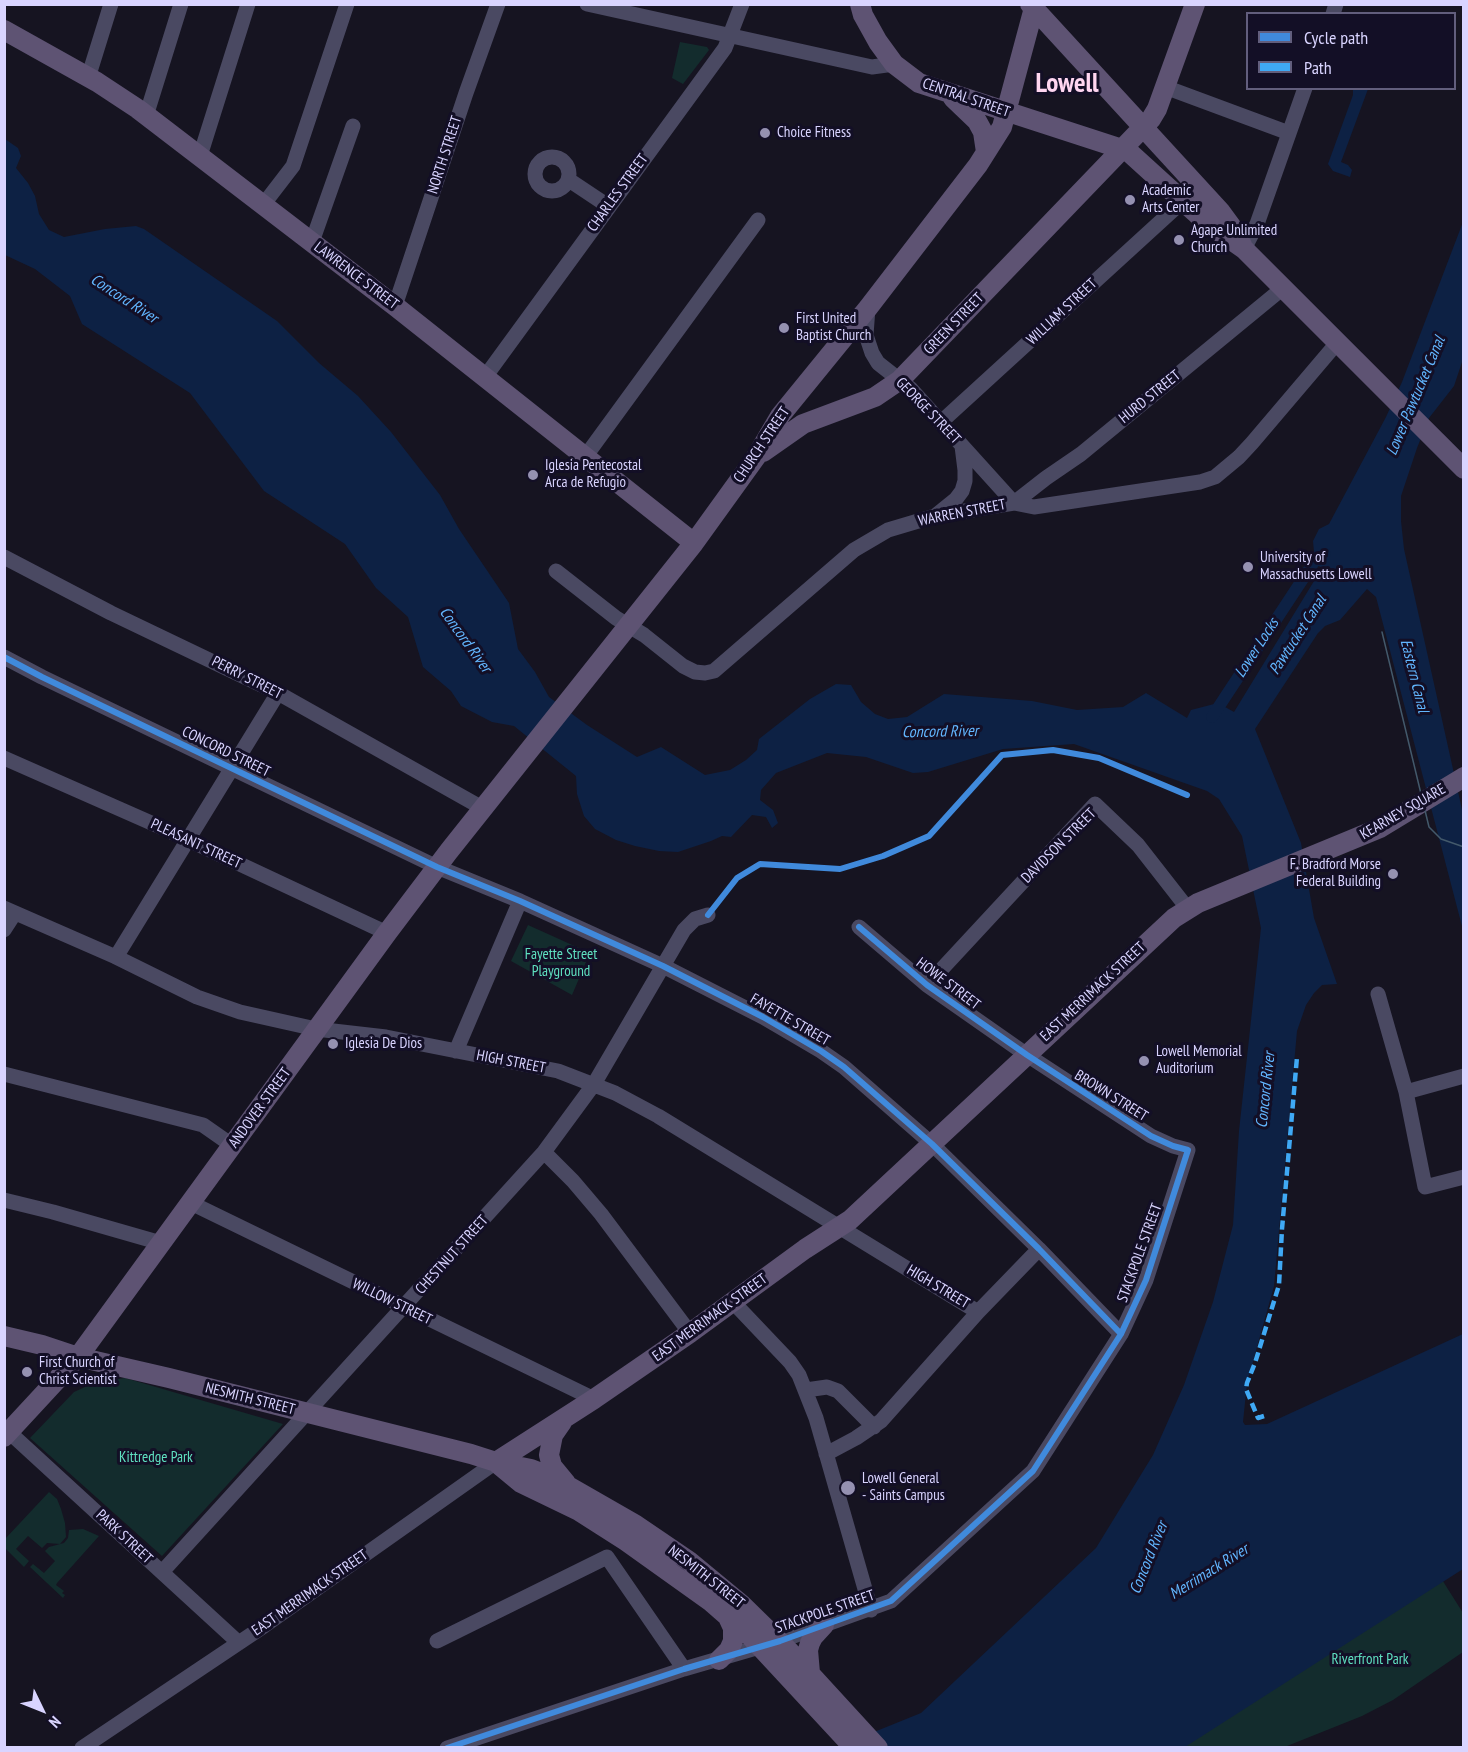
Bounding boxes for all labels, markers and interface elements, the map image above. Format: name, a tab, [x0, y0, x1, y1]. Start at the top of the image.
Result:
legend	[1246, 12, 1456, 90]
text: Cycle path	[1304, 26, 1368, 49]
text: Path	[1304, 56, 1332, 79]
district label: Lowell	[1035, 68, 1099, 100]
street label: CENTRAL STREET	[920, 75, 1012, 121]
street label: NORTH STREET	[424, 114, 466, 196]
place label: Choice Fitness	[777, 124, 851, 142]
marker: Choice Fitness	[758, 126, 772, 140]
street label: CHARLES STREET	[584, 151, 652, 235]
place label: Academic Arts Center	[1142, 182, 1199, 217]
marker: Academic Arts Center	[1123, 193, 1137, 207]
place label: Agape Unlimited Church	[1191, 222, 1277, 257]
marker: Agape Unlimited Church	[1172, 233, 1186, 247]
street label: LAWRENCE STREET	[310, 238, 402, 314]
water label: Concord River	[87, 270, 161, 328]
street label: WILLIAM STREET	[1023, 275, 1101, 349]
street label: GREEN STREET	[920, 289, 988, 359]
place label: First United Baptist Church	[796, 310, 871, 345]
marker: First United Baptist Church	[777, 321, 791, 335]
water label: Lower Pawtucket Canal	[1382, 334, 1450, 458]
street label: HURD STREET	[1116, 367, 1184, 427]
street label: GEORGE STREET	[892, 374, 964, 448]
street label: CHURCH STREET	[730, 404, 794, 486]
place label: Iglesia Pentecostal Arca de Refugio	[545, 457, 642, 492]
marker: Iglesia Pentecostal Arca de Refugio	[526, 468, 540, 482]
street label: WARREN STREET	[917, 496, 1007, 530]
place label: University of Massachusetts Lowell	[1260, 549, 1372, 584]
marker: University of Massachusetts Lowell	[1241, 560, 1255, 574]
water label: Pawtucket Canal	[1265, 592, 1331, 678]
water label: Concord River	[435, 604, 495, 676]
water label: Lower Locks	[1231, 615, 1283, 681]
water label: Eastern Canal	[1396, 637, 1432, 715]
street label: PERRY STREET	[209, 653, 285, 703]
water label: Concord River	[902, 722, 978, 742]
street label: CONCORD STREET	[179, 723, 273, 781]
street label: KEARNEY SQUARE	[1357, 780, 1449, 844]
street label: DAVIDSON STREET	[1018, 805, 1100, 887]
street label: PLEASANT STREET	[148, 815, 244, 873]
place label: F. Bradford Morse Federal Building	[1290, 856, 1381, 891]
marker: F. Bradford Morse Federal Building	[1386, 867, 1400, 881]
street label: EAST MERRIMACK STREET	[1037, 939, 1149, 1045]
park label: Fayette Street Playground	[525, 946, 597, 981]
street label: HOWE STREET	[912, 954, 984, 1014]
street label: FAYETTE STREET	[747, 990, 833, 1050]
place label: Iglesia De Dios	[345, 1035, 422, 1053]
marker: Iglesia De Dios	[326, 1037, 340, 1051]
place label: Lowell Memorial Auditorium	[1156, 1043, 1242, 1078]
street label: HIGH STREET	[475, 1046, 547, 1078]
water label: Concord River	[1252, 1051, 1280, 1129]
marker: Lowell Memorial Auditorium	[1137, 1054, 1151, 1068]
street label: ANDOVER STREET	[225, 1064, 295, 1152]
street label: BROWN STREET	[1071, 1066, 1151, 1126]
street label: STACKPOLE STREET	[1114, 1201, 1166, 1305]
street label: CHESTNUT STREET	[412, 1212, 492, 1298]
street label: HIGH STREET	[903, 1261, 973, 1313]
street label: EAST MERRIMACK STREET	[649, 1270, 771, 1366]
street label: WILLOW STREET	[349, 1275, 435, 1329]
place label: First Church of Christ Scientist	[39, 1354, 117, 1389]
marker: First Church of Christ Scientist	[20, 1365, 34, 1379]
street label: NESMITH STREET	[203, 1379, 297, 1419]
park label: Kittredge Park	[119, 1449, 193, 1467]
place label: Lowell General - Saints Campus	[862, 1470, 945, 1505]
marker: Lowell General - Saints Campus	[839, 1479, 857, 1497]
street label: PARK STREET	[92, 1506, 156, 1568]
water label: Concord River	[1126, 1519, 1172, 1597]
water label: Merrimack River	[1166, 1540, 1252, 1604]
street label: NESMITH STREET	[664, 1542, 748, 1612]
street label: EAST MERRIMACK STREET	[249, 1546, 371, 1640]
street label: STACKPOLE STREET	[773, 1587, 877, 1637]
park label: Riverfront Park	[1331, 1651, 1409, 1669]
north arrow	[12, 1680, 72, 1740]
text: N	[45, 1712, 65, 1732]

